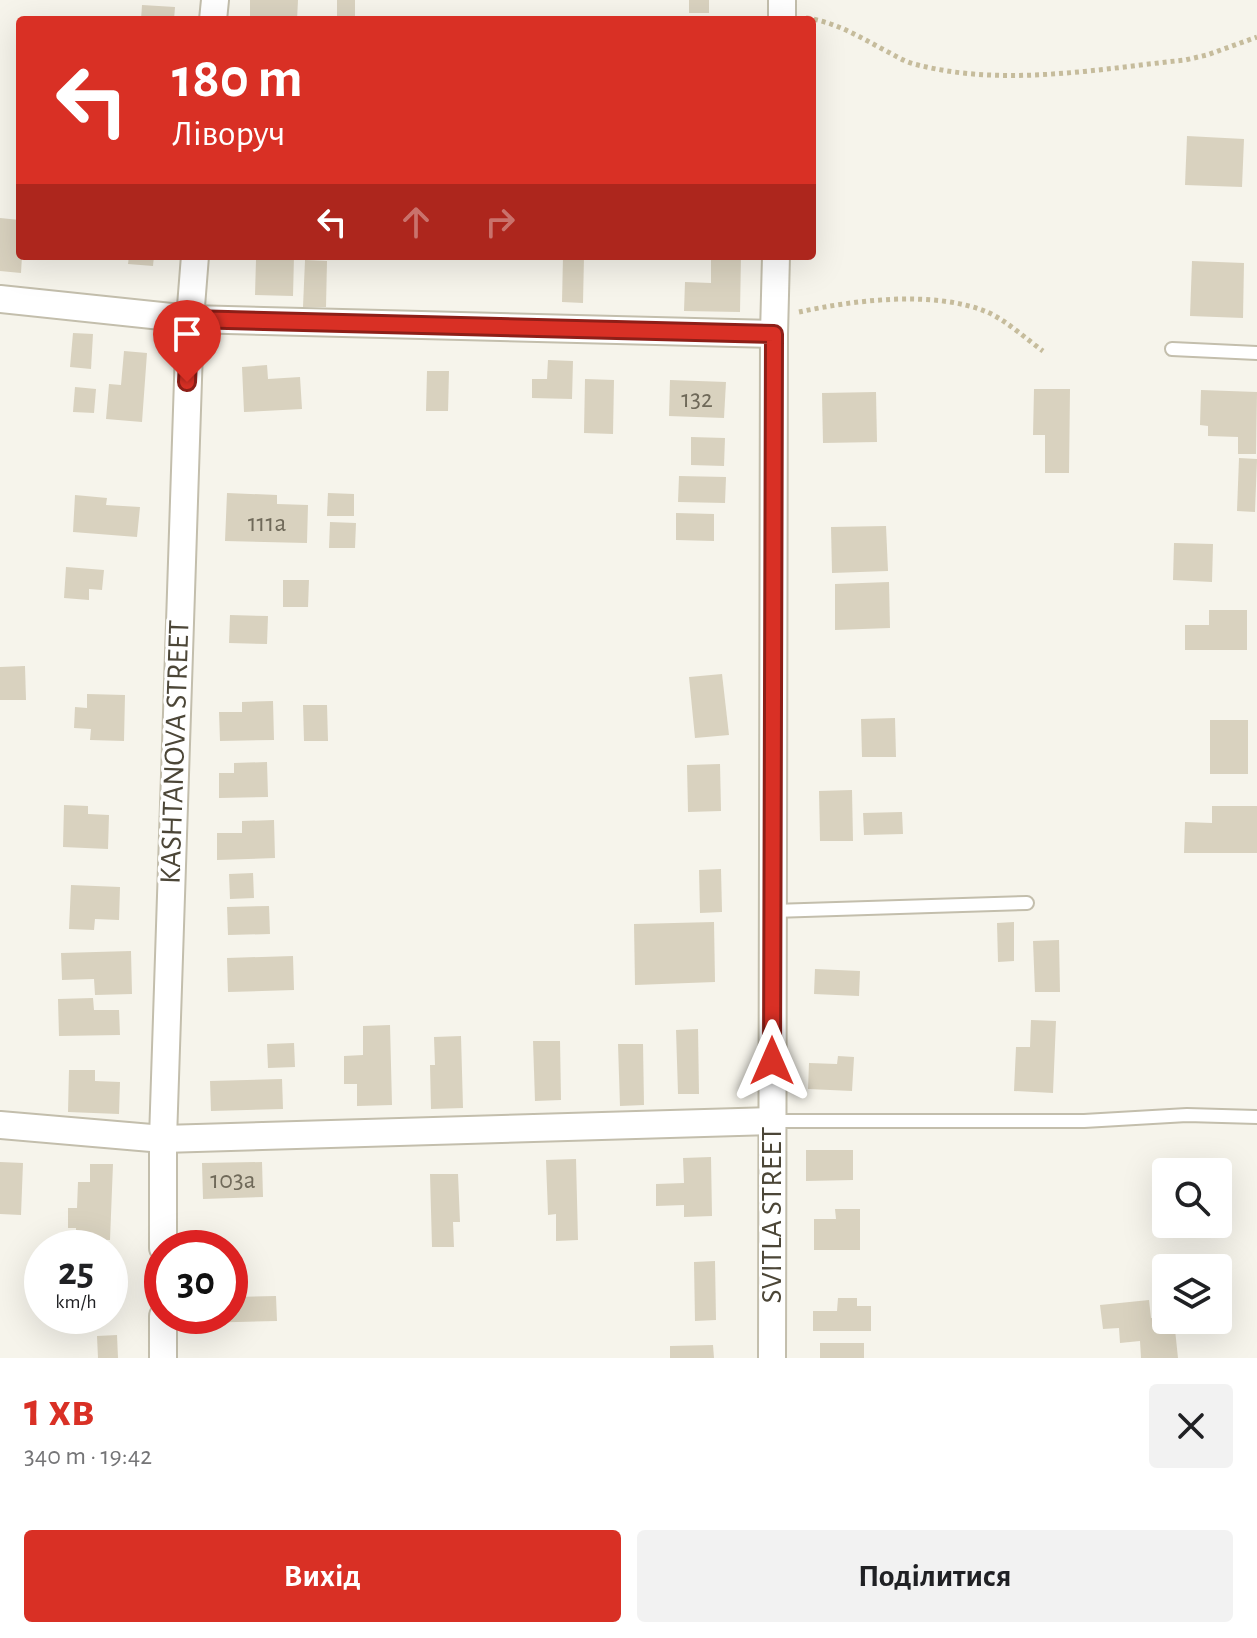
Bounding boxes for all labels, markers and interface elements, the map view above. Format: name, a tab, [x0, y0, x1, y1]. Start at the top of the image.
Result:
icon: left	[40, 48, 144, 152]
text: 180 m	[172, 51, 303, 107]
text: Ліворуч	[172, 116, 285, 152]
icon: left	[310, 200, 354, 244]
icon: ahead	[394, 200, 438, 244]
icon: right	[478, 200, 522, 244]
pin	[153, 300, 221, 382]
icon: arrive	[165, 312, 209, 356]
house number: 132	[681, 386, 713, 412]
house number: 111а	[248, 510, 286, 536]
street label: KASHTANOVA STREET	[155, 619, 195, 885]
position arrow	[730, 1019, 814, 1103]
street label: SVITLA STREET	[757, 1126, 787, 1303]
map controls	[1152, 1158, 1232, 1334]
button: search	[1152, 1158, 1232, 1238]
house number: 103а	[210, 1167, 256, 1193]
speed limit sign: 30	[144, 1230, 248, 1334]
text: 25	[58, 1252, 94, 1292]
button: layers	[1152, 1254, 1232, 1334]
text: km/h	[55, 1292, 97, 1312]
button: close	[1149, 1384, 1233, 1468]
text: 1 хв	[24, 1387, 94, 1435]
text: 340 m · 19:42	[24, 1443, 152, 1469]
button: Вихід	[24, 1530, 621, 1622]
button: Поділитися	[637, 1530, 1233, 1622]

